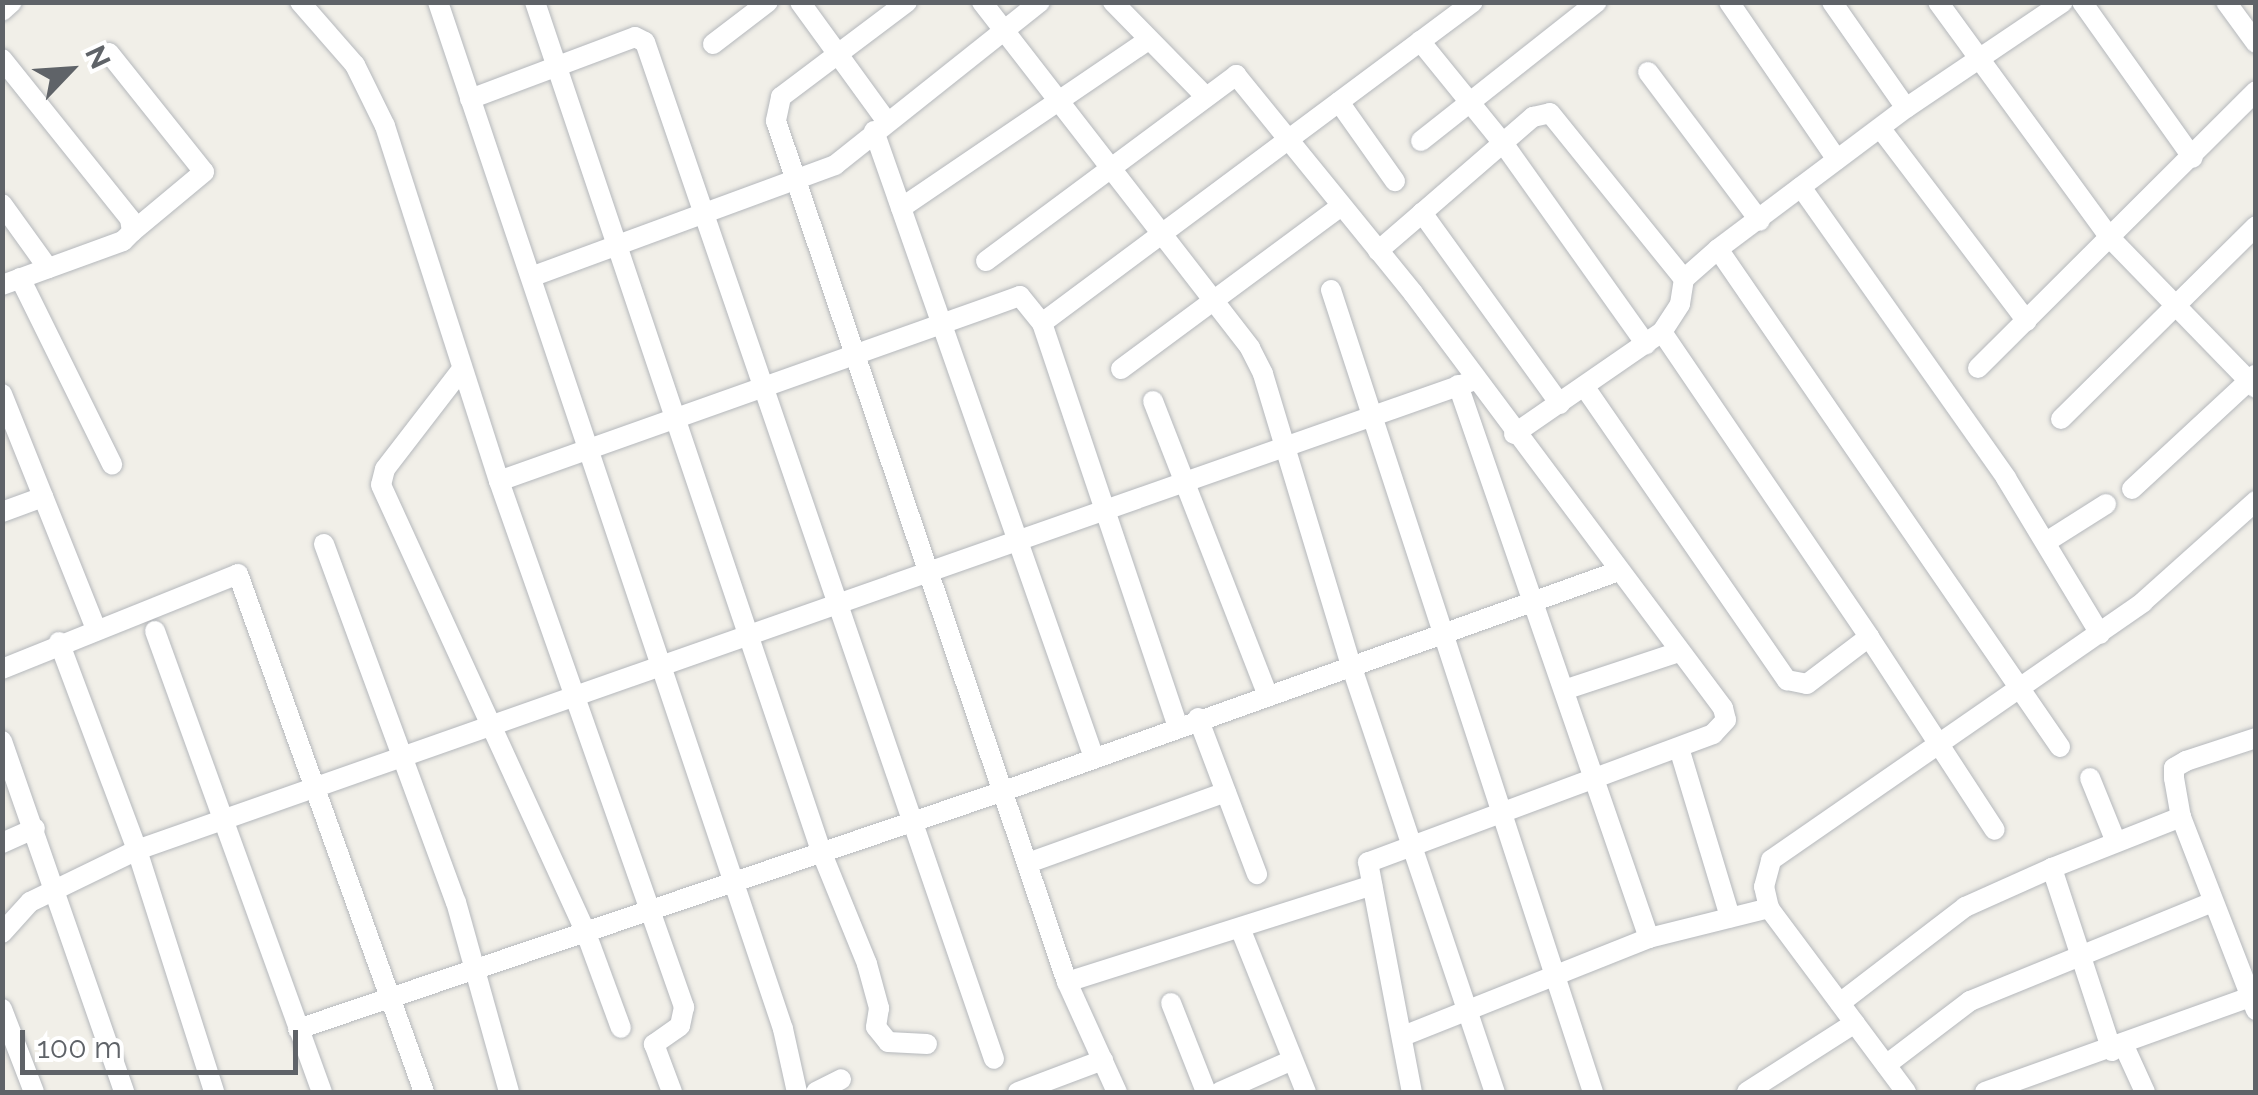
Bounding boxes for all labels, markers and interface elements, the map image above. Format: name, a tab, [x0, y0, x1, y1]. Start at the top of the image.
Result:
north arrow	[20, 20, 120, 120]
text: N	[78, 40, 117, 74]
scale bar	[25, 1010, 302, 1072]
text: 100 m	[37, 1030, 122, 1065]

